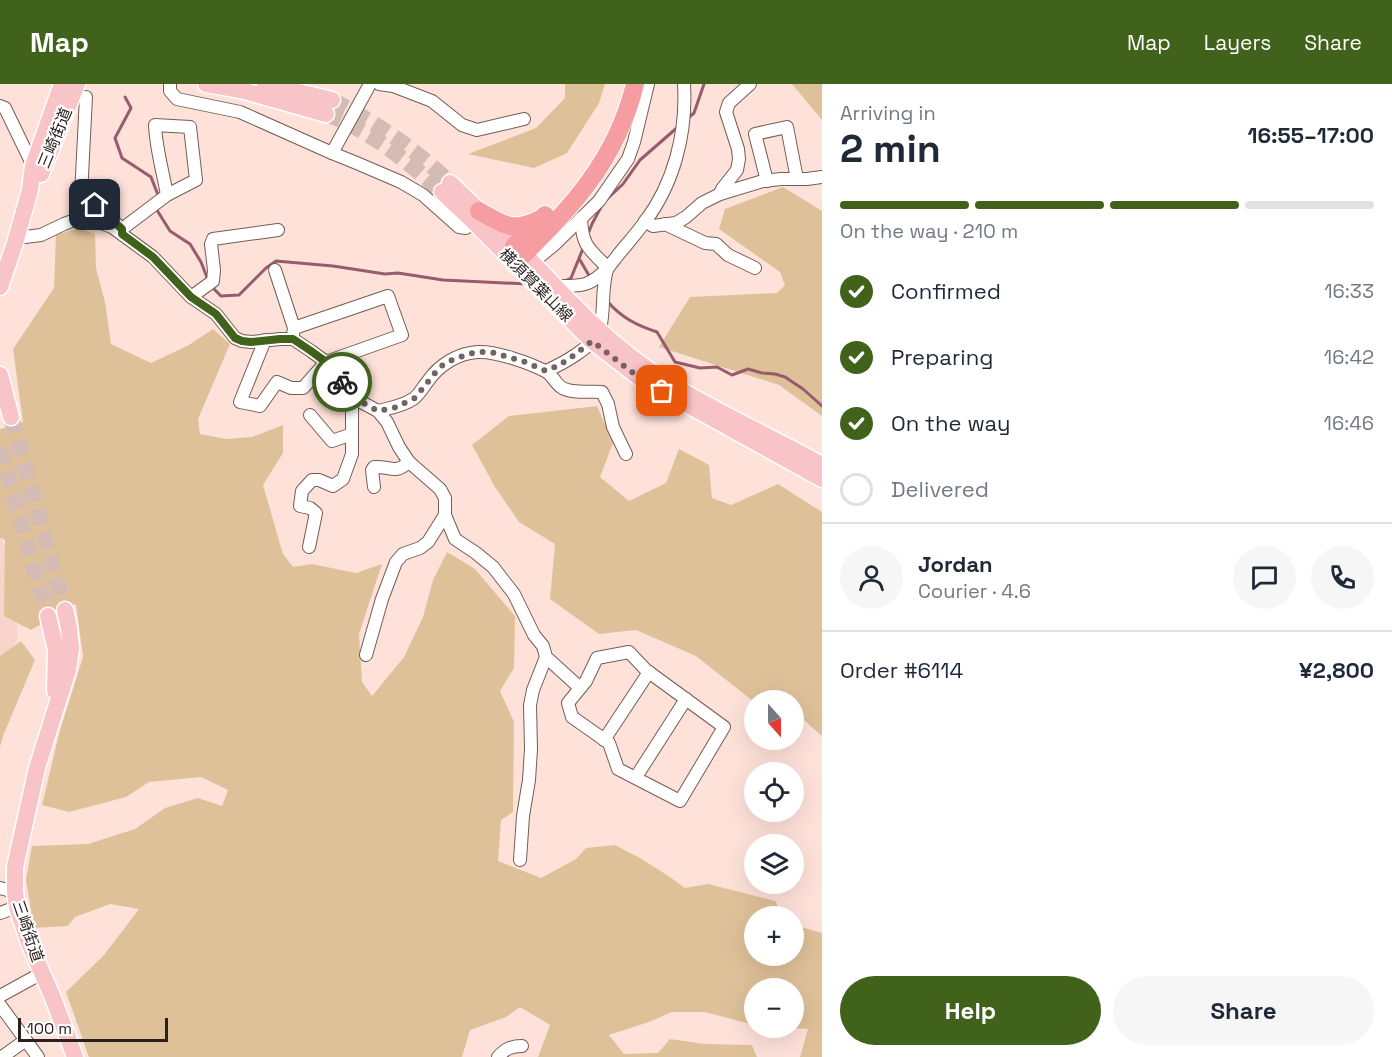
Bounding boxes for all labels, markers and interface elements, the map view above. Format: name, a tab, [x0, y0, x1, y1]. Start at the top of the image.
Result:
text: Map	[30, 24, 89, 60]
text: Map	[1127, 29, 1171, 56]
text: Layers	[1204, 29, 1271, 56]
text: Share	[1304, 29, 1362, 56]
text: Arriving in	[840, 100, 936, 126]
street label: 三崎街道	[33, 104, 77, 172]
text: 16:55–17:00	[1247, 121, 1374, 149]
text: 2 min	[840, 124, 941, 173]
pin	[69, 179, 120, 230]
icon: home	[78, 188, 111, 221]
text: On the way · 210 m	[840, 218, 1018, 244]
street label: 横須賀葉山線	[495, 244, 577, 326]
icon: check	[840, 275, 873, 308]
text: Confirmed	[891, 277, 1001, 305]
text: 16:33	[1324, 278, 1374, 304]
icon: check	[840, 341, 873, 374]
text: Preparing	[891, 343, 993, 371]
text: 16:42	[1324, 344, 1374, 370]
courier	[312, 352, 372, 412]
pin	[636, 365, 687, 416]
icon: bike	[326, 366, 359, 399]
icon: bag	[645, 374, 678, 407]
icon: check	[840, 407, 873, 440]
text: On the way	[891, 409, 1010, 437]
text: 16:46	[1324, 410, 1374, 436]
text: Delivered	[891, 475, 989, 503]
button: person	[840, 546, 903, 609]
button: chat	[1233, 546, 1296, 609]
button: phone	[1311, 546, 1374, 609]
text: Jordan	[918, 550, 993, 578]
text: Courier · 4.6	[918, 578, 1031, 604]
text: Order #6114	[840, 656, 963, 684]
text: ¥2,800	[1299, 656, 1374, 684]
north arrow	[744, 690, 804, 750]
map controls	[744, 690, 804, 1038]
button: locate	[744, 762, 804, 822]
button: layers	[744, 834, 804, 894]
street label: 三崎街道	[8, 897, 48, 965]
button: +	[744, 906, 804, 966]
button: Help	[840, 976, 1101, 1045]
button: Share	[1113, 976, 1374, 1045]
button: −	[744, 978, 804, 1038]
scale bar	[18, 1015, 168, 1042]
text: 100 m	[27, 1018, 72, 1039]

